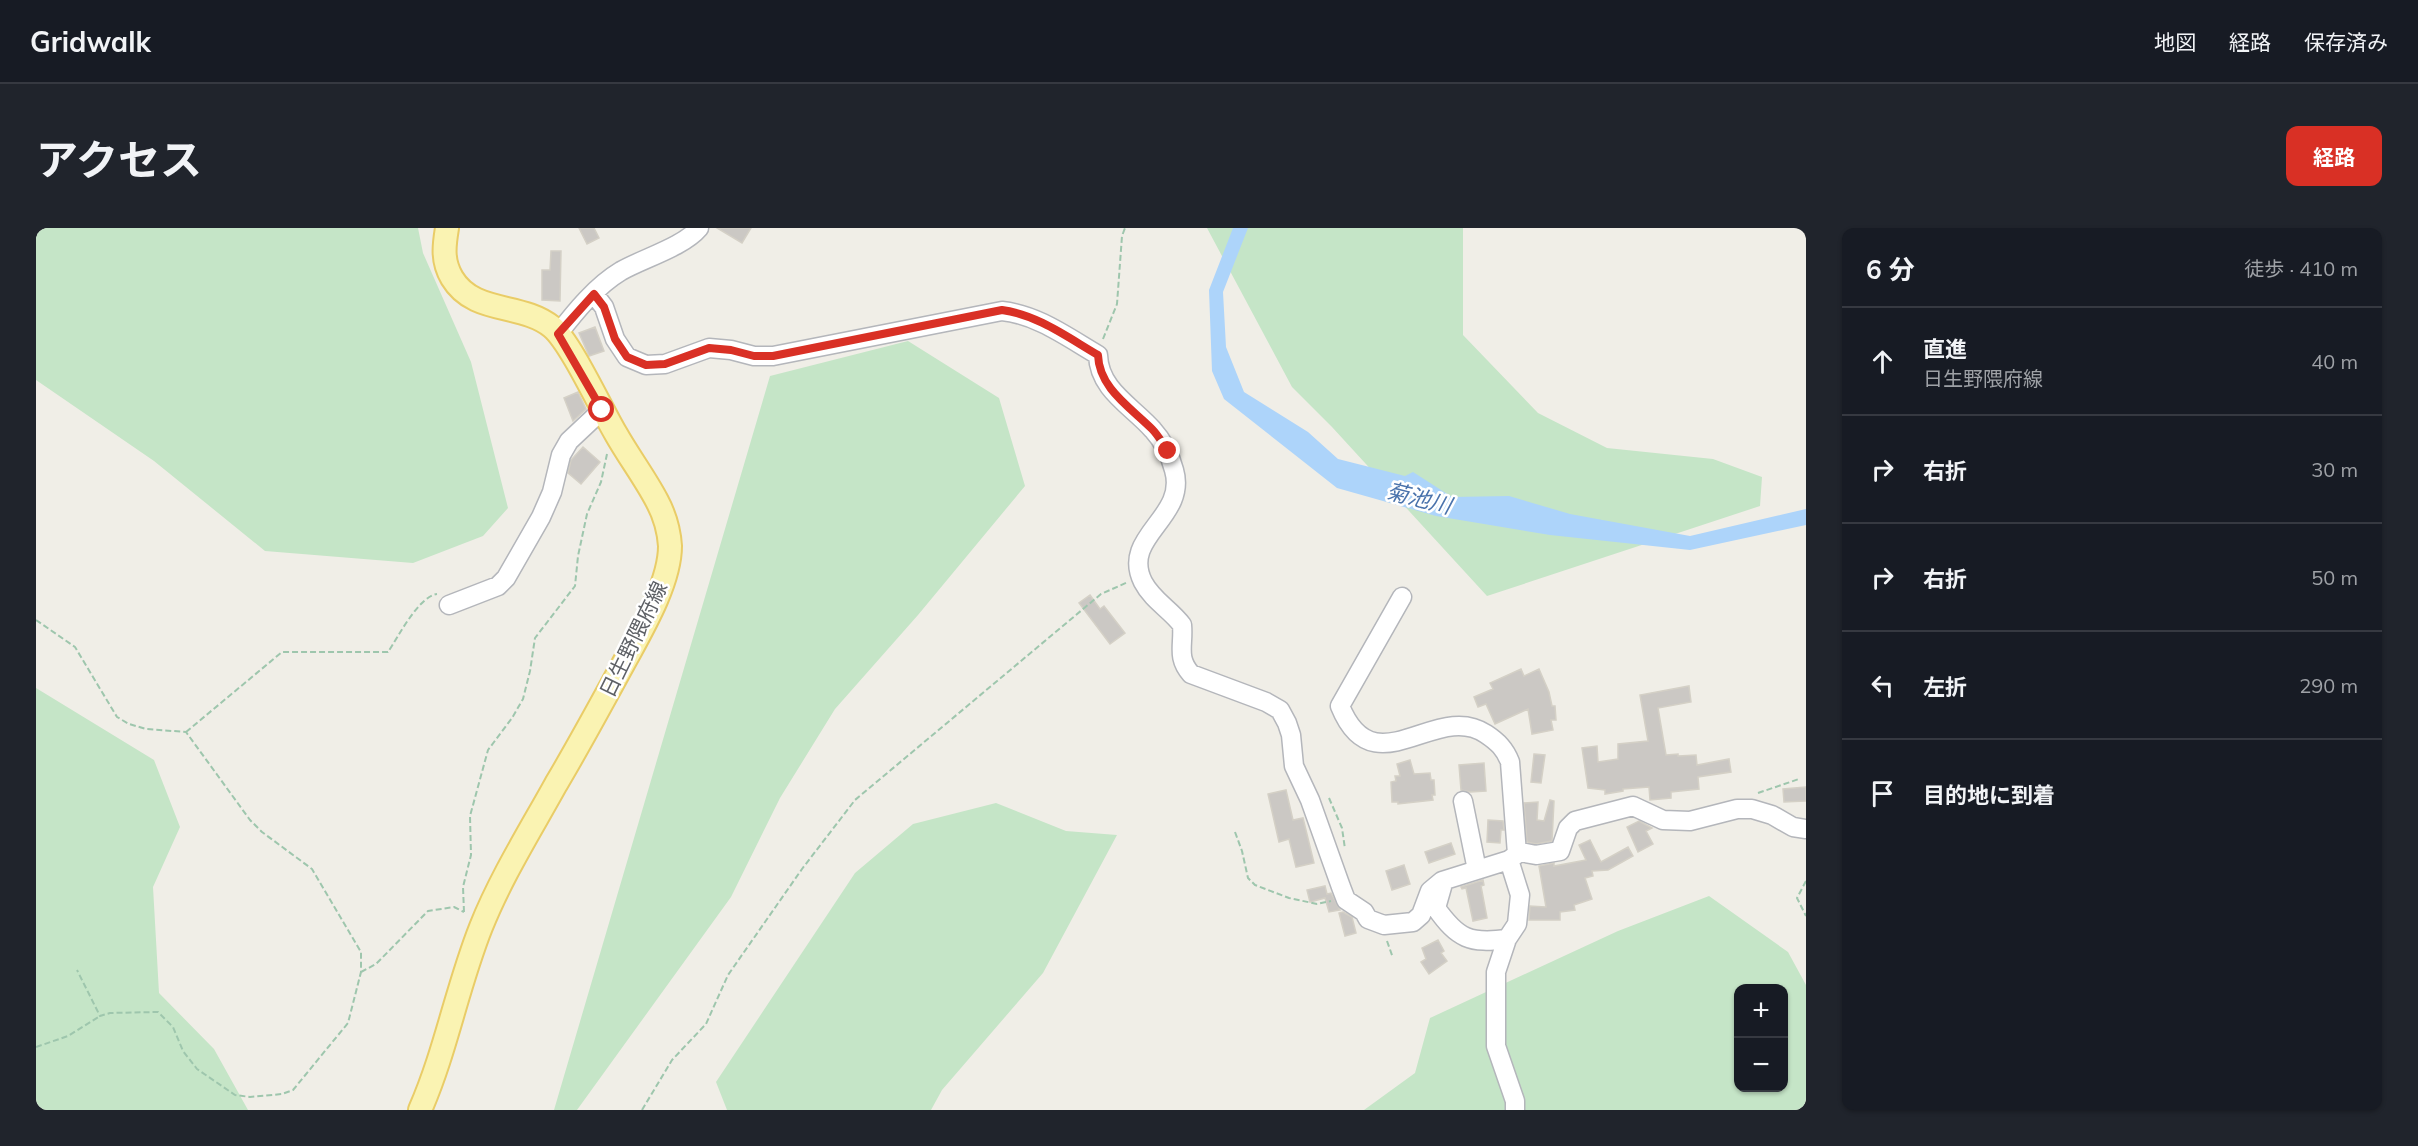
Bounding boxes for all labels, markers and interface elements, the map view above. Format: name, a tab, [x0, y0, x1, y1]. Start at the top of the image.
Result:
text: Gridwalk	[30, 24, 151, 59]
text: 地図	[2154, 29, 2196, 55]
text: 経路	[2229, 29, 2271, 55]
text: 保存済み	[2304, 29, 2388, 55]
button: 経路	[2286, 126, 2382, 186]
text: アクセス	[36, 133, 202, 186]
text: 6 分	[1866, 253, 1915, 286]
text: 徒歩 · 410 m	[2244, 256, 2358, 281]
text: 直進	[1923, 335, 1967, 363]
icon: ahead	[1866, 345, 1899, 378]
text: 40 m	[2311, 349, 2358, 374]
text: 日生野隈府線	[1923, 366, 2043, 391]
route start	[588, 396, 614, 422]
route end	[1154, 437, 1180, 463]
icon: right	[1866, 453, 1899, 486]
text: 右折	[1923, 457, 1967, 485]
text: 30 m	[2311, 457, 2358, 482]
water label: 菊池川	[1384, 476, 1456, 520]
icon: right	[1866, 561, 1899, 594]
text: 右折	[1923, 565, 1967, 593]
text: 50 m	[2311, 565, 2358, 590]
street label: 日生野隈府線	[594, 577, 672, 701]
icon: left	[1866, 669, 1899, 702]
text: 左折	[1923, 673, 1967, 701]
text: 290 m	[2299, 673, 2358, 698]
icon: arrive	[1866, 777, 1899, 810]
text: 目的地に到着	[1923, 781, 2055, 809]
map controls	[1734, 984, 1788, 1092]
button: +	[1734, 984, 1788, 1038]
button: −	[1734, 1038, 1788, 1092]

